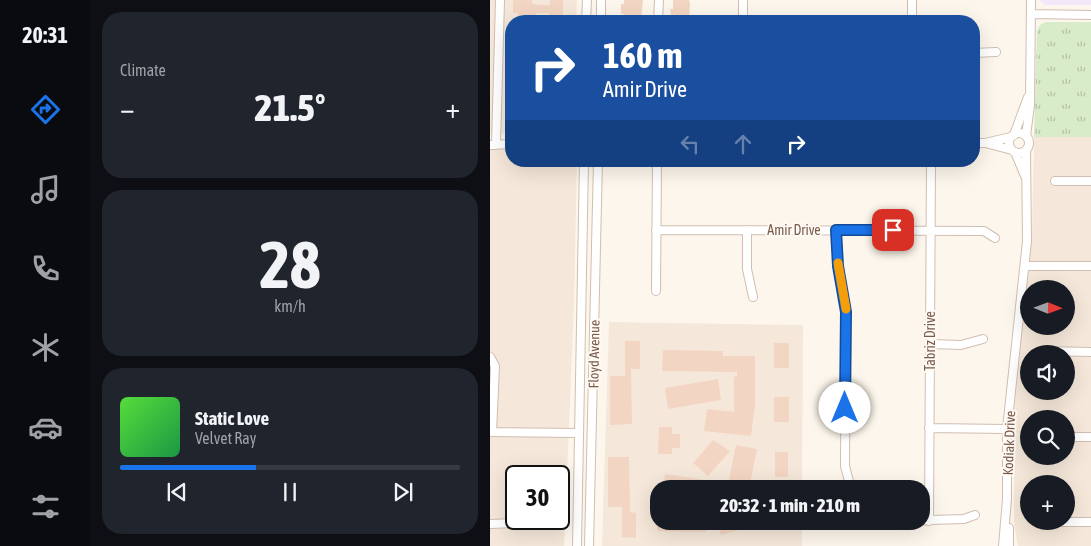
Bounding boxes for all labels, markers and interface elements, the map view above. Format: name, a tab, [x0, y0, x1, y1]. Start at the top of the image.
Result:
text: 20:31	[22, 22, 68, 48]
icon: right	[520, 35, 585, 100]
text: 160 m	[603, 35, 682, 75]
text: Climate	[120, 61, 166, 79]
text: Amir Drive	[603, 76, 687, 102]
text: 21.5°	[255, 86, 325, 129]
icon: directions	[28, 92, 63, 127]
text: −	[120, 92, 135, 124]
text: +	[445, 92, 460, 124]
icon: left	[676, 130, 704, 158]
icon: ahead	[729, 130, 757, 158]
icon: right	[782, 130, 810, 158]
icon: music	[28, 172, 63, 207]
pin	[872, 209, 914, 251]
icon: arrive	[879, 216, 907, 244]
street label: Amir Drive	[767, 222, 821, 238]
text: 28	[259, 227, 321, 302]
icon: phone	[28, 251, 63, 286]
north arrow	[1020, 280, 1075, 335]
map controls	[1020, 280, 1075, 530]
text: km/h	[274, 297, 306, 315]
street label: Tabriz Drive	[922, 311, 938, 371]
street label: Floyd Avenue	[585, 320, 603, 388]
icon: climate	[28, 330, 63, 365]
button: sound	[1020, 345, 1075, 400]
position arrow	[818, 381, 870, 433]
text: Static Love	[195, 407, 269, 429]
icon: car	[28, 410, 63, 445]
street label: Kodiak Drive	[1000, 410, 1018, 476]
button: search	[1020, 410, 1075, 465]
text: Velvet Ray	[195, 429, 256, 447]
speed limit sign: 30	[505, 465, 570, 530]
button: +	[1020, 475, 1075, 530]
icon: previous	[163, 478, 191, 506]
icon: pause	[276, 478, 304, 506]
icon: next	[389, 478, 417, 506]
icon: filters	[28, 489, 63, 524]
text: 20:32 · 1 min · 210 m	[720, 494, 860, 516]

